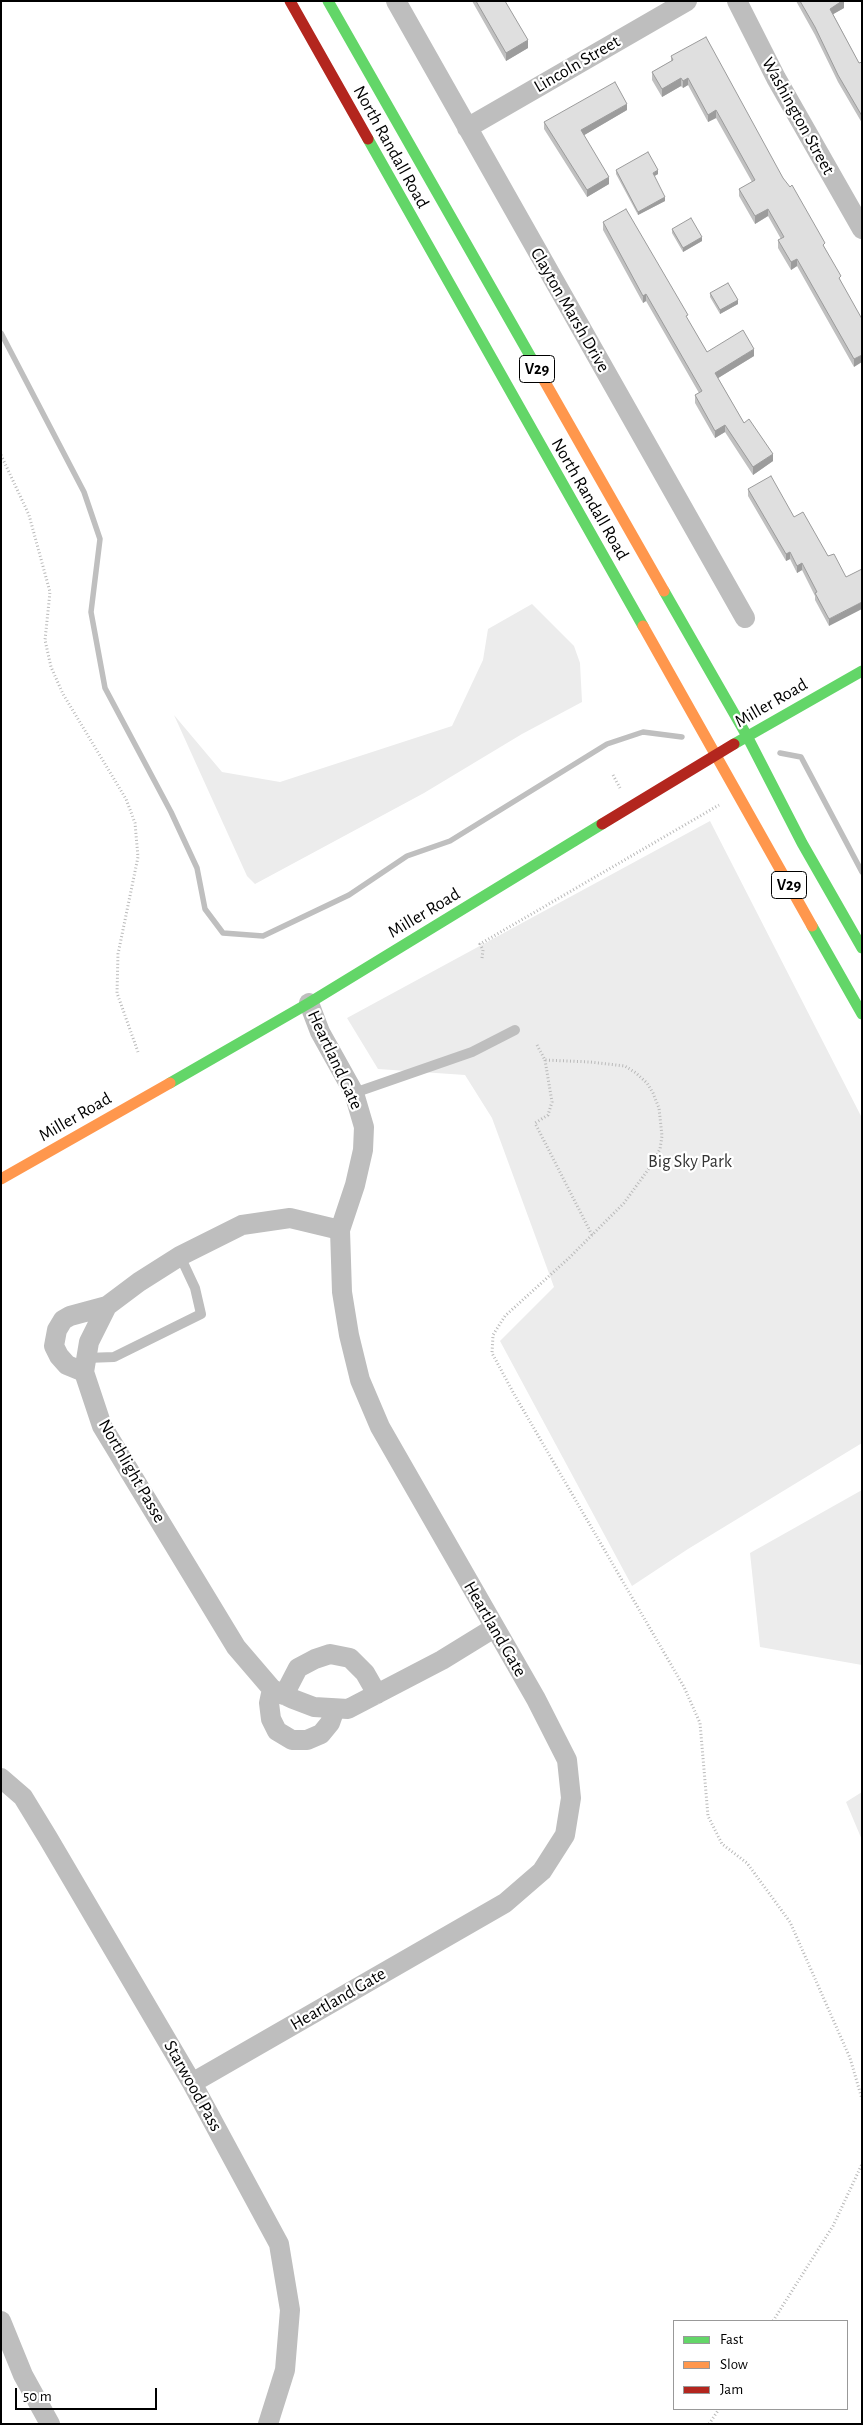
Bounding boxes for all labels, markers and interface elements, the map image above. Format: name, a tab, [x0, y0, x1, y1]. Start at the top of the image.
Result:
street label: Lincoln Street	[530, 31, 624, 97]
street label: Washington Street	[757, 54, 839, 178]
street label: North Randall Road	[348, 82, 434, 212]
street label: Clayton Marsh Drive	[526, 244, 614, 376]
road number: V29	[520, 356, 554, 382]
street label: North Randall Road	[546, 434, 634, 564]
street label: Miller Road	[731, 674, 811, 732]
road number: V29	[772, 872, 806, 898]
street label: Miller Road	[384, 883, 464, 943]
street label: Heartland Gate	[303, 1007, 367, 1113]
street label: Miller Road	[35, 1088, 115, 1146]
park label: Big Sky Park	[648, 1151, 732, 1173]
street label: Northlight Passe	[94, 1415, 170, 1527]
street label: Heartland Gate	[459, 1577, 531, 1681]
street label: Heartland Gate	[286, 1963, 390, 2035]
street label: Starwood Pass	[159, 2037, 227, 2135]
legend	[673, 2320, 848, 2410]
text: Fast	[720, 2332, 743, 2347]
text: Slow	[720, 2357, 748, 2372]
scale bar	[18, 2378, 160, 2410]
text: Jam	[720, 2382, 743, 2397]
text: 50 m	[23, 2389, 52, 2404]

